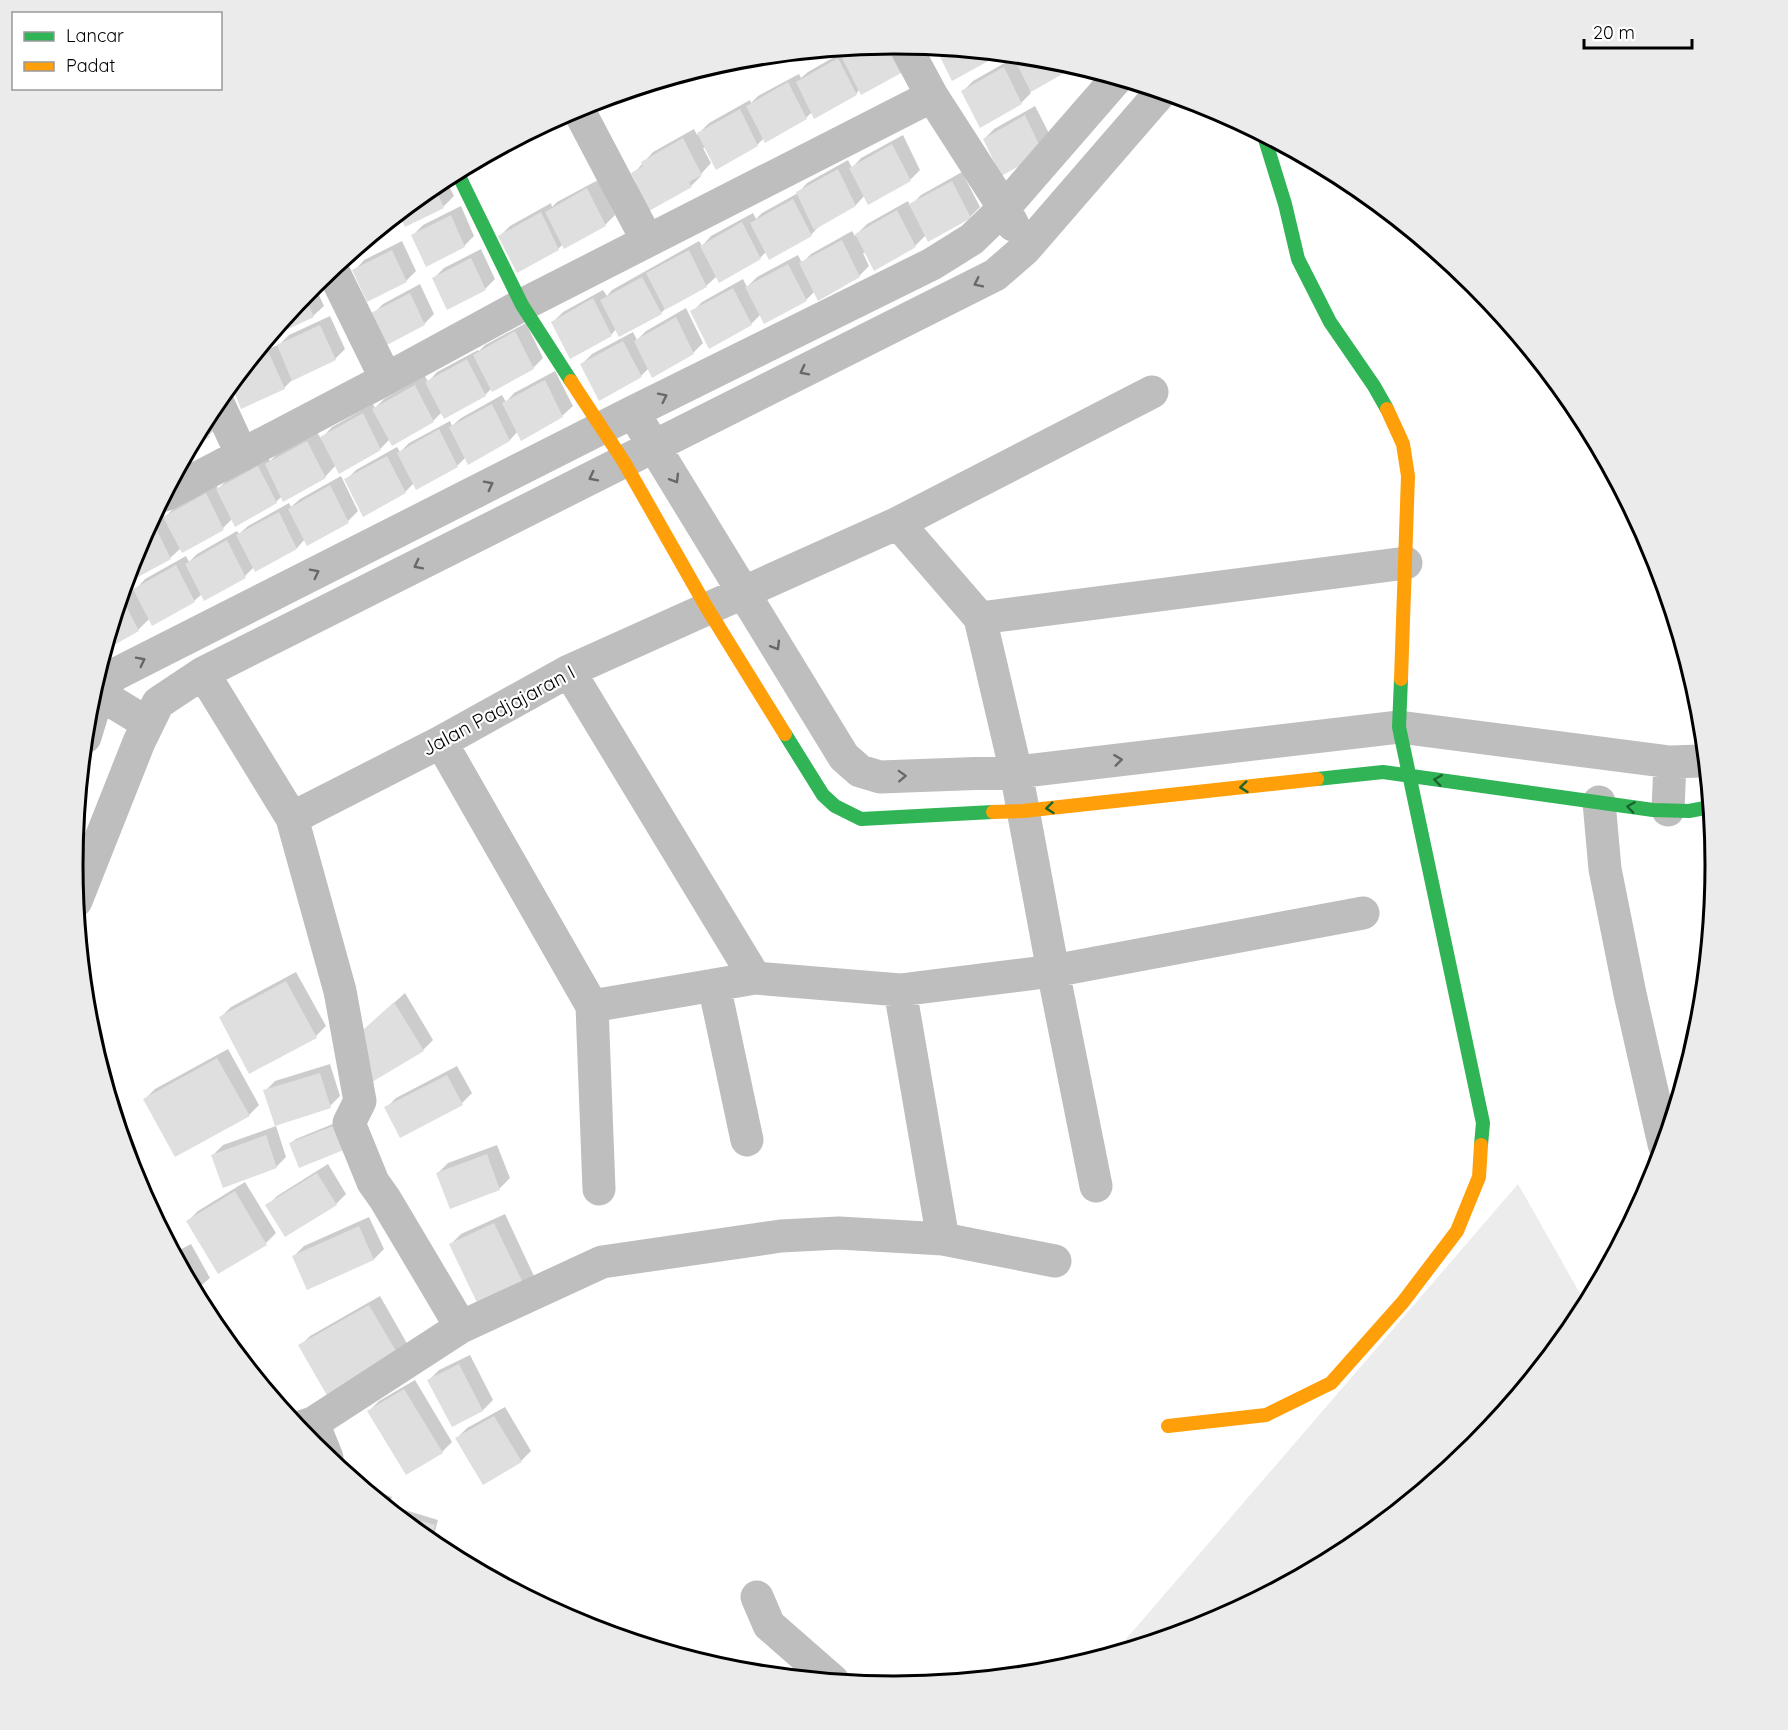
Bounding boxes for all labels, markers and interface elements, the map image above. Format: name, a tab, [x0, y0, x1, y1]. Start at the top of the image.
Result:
legend	[12, 12, 222, 90]
scale bar	[1584, 12, 1692, 50]
text: 20 m	[1593, 21, 1635, 44]
text: Lancar	[66, 24, 124, 47]
text: Padat	[66, 54, 115, 77]
one-way arrow	[974, 276, 985, 287]
one-way arrow	[800, 364, 811, 375]
one-way arrow	[657, 392, 668, 404]
one-way arrow	[588, 470, 599, 482]
one-way arrow	[667, 473, 679, 483]
one-way arrow	[483, 481, 494, 492]
one-way arrow	[414, 558, 425, 569]
one-way arrow	[309, 569, 320, 581]
one-way arrow	[768, 640, 780, 650]
one-way arrow	[135, 657, 146, 669]
street label: Jalan Padjajaran I	[417, 659, 579, 761]
one-way arrow	[1113, 754, 1122, 767]
one-way arrow	[898, 769, 907, 782]
one-way arrow	[1433, 774, 1442, 786]
one-way arrow	[1240, 780, 1249, 793]
one-way arrow	[1046, 801, 1055, 814]
one-way arrow	[1626, 801, 1636, 813]

